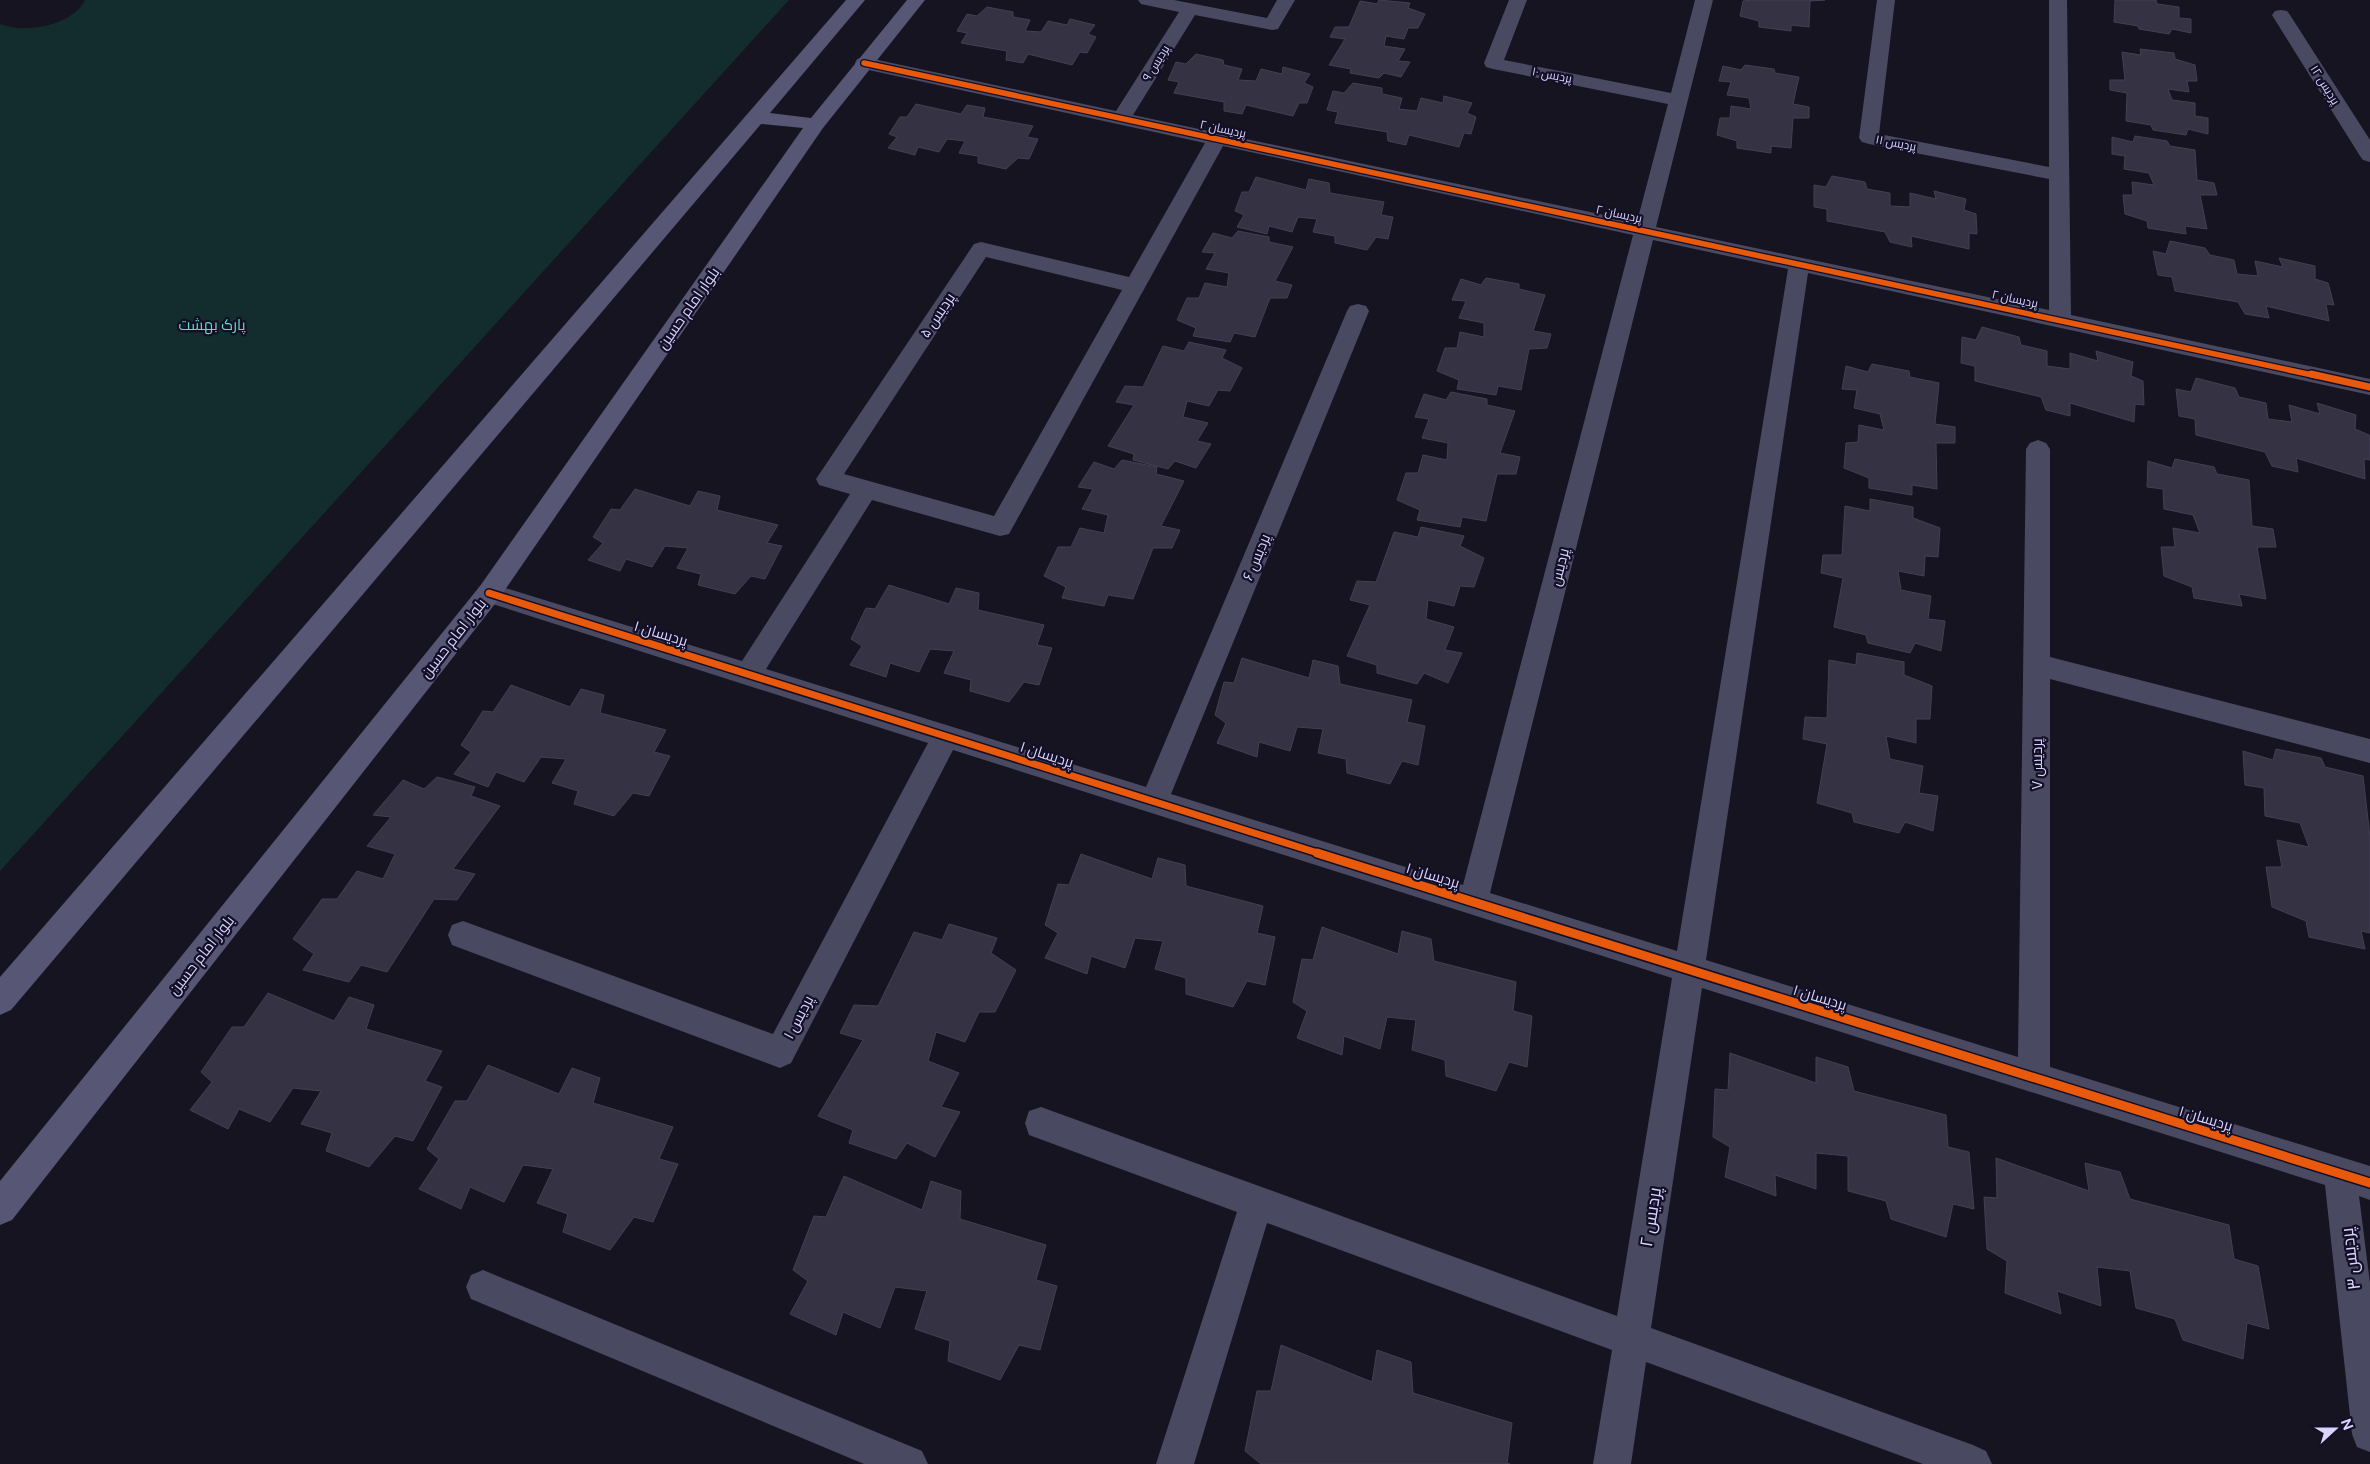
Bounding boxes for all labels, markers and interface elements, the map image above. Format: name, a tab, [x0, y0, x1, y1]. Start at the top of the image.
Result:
street label: پردیس ۹	[1139, 42, 1175, 85]
street label: پردیس ۱۲	[2306, 63, 2343, 109]
street label: پردیس ۱۰	[1530, 64, 1574, 88]
street label: پردیسان ۲	[1198, 117, 1248, 143]
street label: پردیس ۱۱	[1874, 132, 1918, 156]
street label: پردیسان ۲	[1594, 202, 1644, 228]
street label: بلوار امام حسین	[653, 264, 724, 353]
street label: پردیسان ۲	[1990, 287, 2040, 313]
street label: پردیس ۵	[916, 289, 960, 342]
park label: پارک بهشت	[179, 316, 245, 335]
street label: پردیس ۶	[1239, 531, 1275, 584]
street label: پردیس	[1546, 546, 1574, 588]
street label: بلوار امام حسین	[417, 595, 491, 682]
street label: پردیسان ۱	[631, 617, 690, 651]
street label: پردیسان ۱	[1017, 737, 1076, 773]
street label: پردیس ۷	[2028, 738, 2047, 790]
street label: پردیسان ۱	[1403, 859, 1462, 893]
street label: بلوار امام حسین	[165, 912, 239, 999]
street label: پردیسان ۱	[1790, 981, 1849, 1015]
street label: پردیس ۱	[780, 992, 818, 1043]
street label: پردیسان ۱	[2176, 1102, 2235, 1136]
street label: پردیس ۲	[1635, 1186, 1667, 1249]
street label: پردیس ۳	[2336, 1226, 2366, 1291]
north arrow	[2310, 1404, 2360, 1454]
text: N	[2338, 1416, 2357, 1432]

